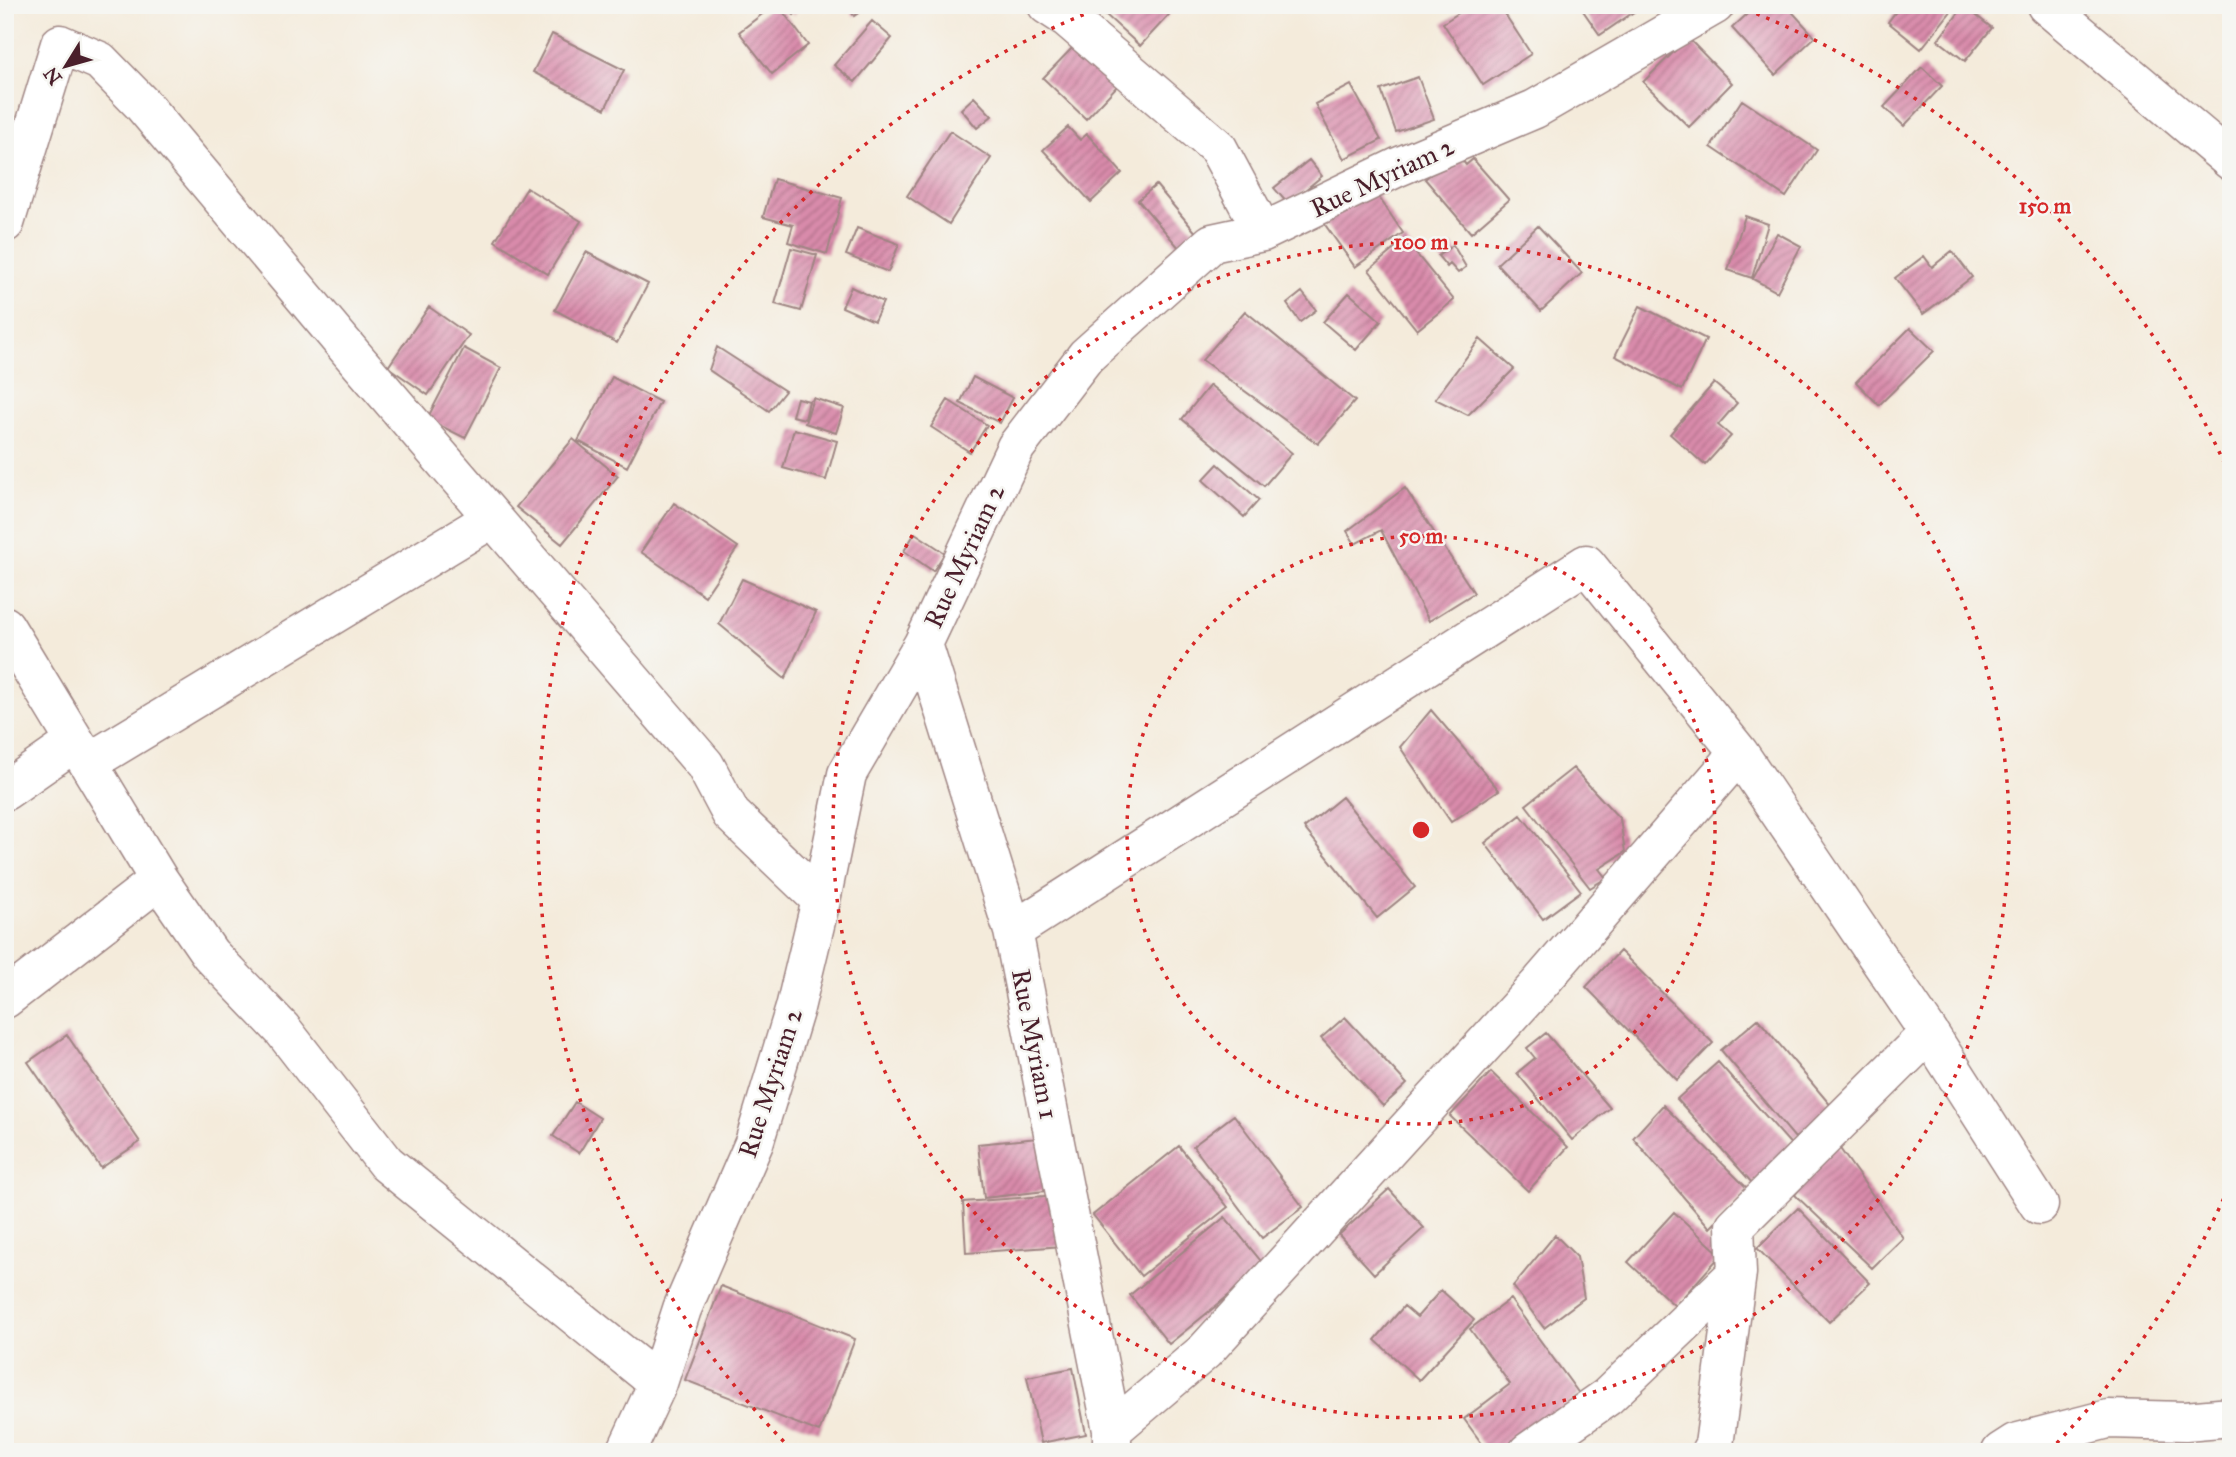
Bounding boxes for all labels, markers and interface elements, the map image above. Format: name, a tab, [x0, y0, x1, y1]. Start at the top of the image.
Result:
north arrow	[32, 32, 102, 102]
text: N	[39, 63, 67, 89]
street label: Rue Myriam 2	[1305, 130, 1459, 224]
text: 150 m	[2019, 193, 2071, 219]
text: 100 m	[1394, 229, 1449, 255]
street label: Rue Myriam 2	[917, 479, 1011, 633]
text: 50 m	[1399, 523, 1443, 549]
centre of rings	[1409, 818, 1433, 842]
street label: Rue Myriam 1	[1005, 966, 1065, 1122]
street label: Rue Myriam 2	[731, 1004, 809, 1162]

